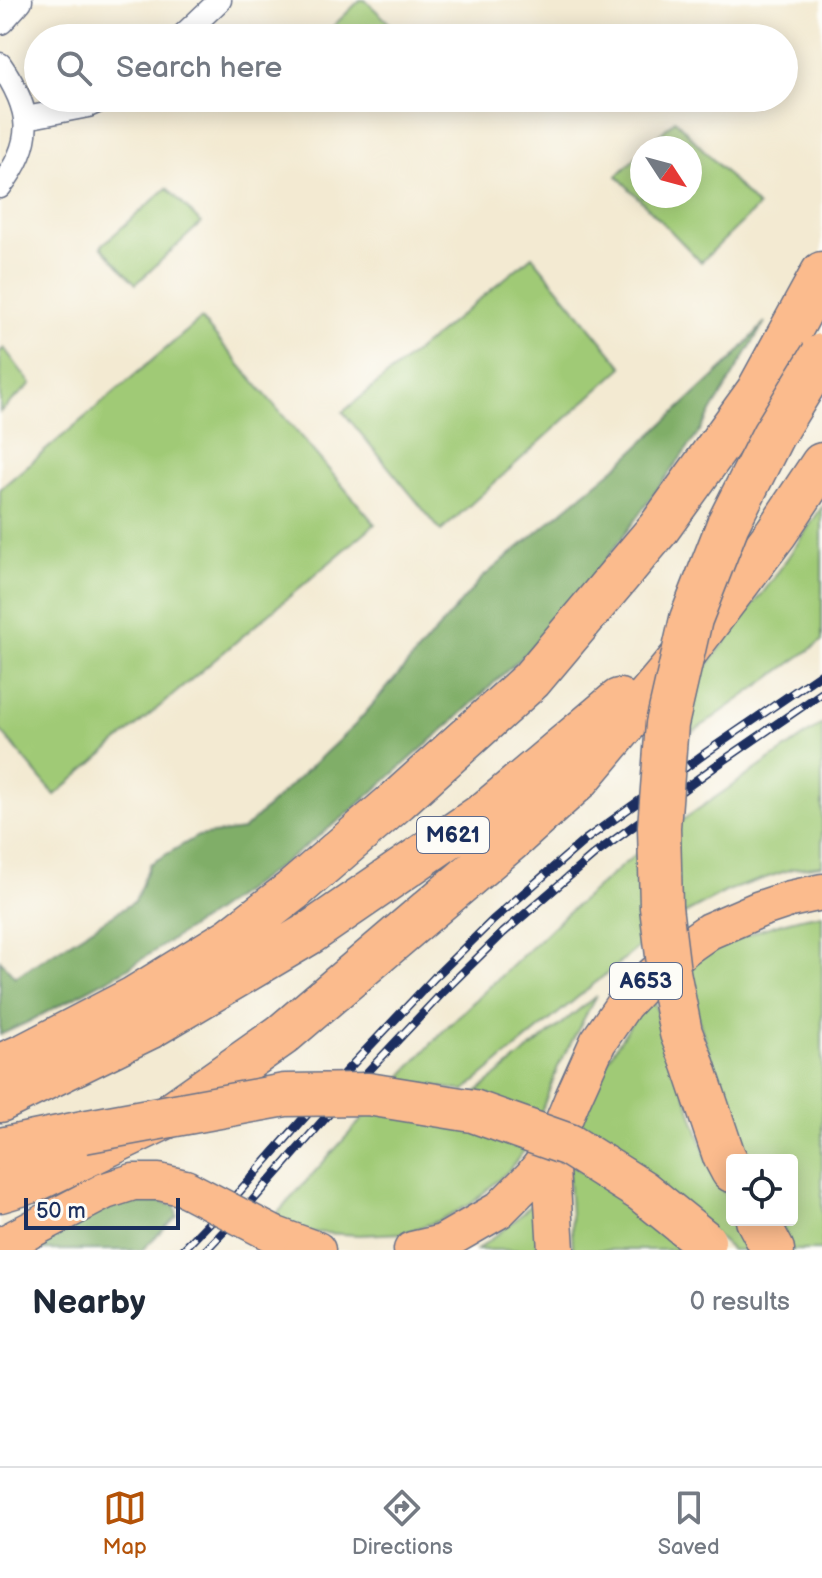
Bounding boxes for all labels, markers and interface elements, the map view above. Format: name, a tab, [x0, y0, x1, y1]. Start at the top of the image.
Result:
search box	[24, 24, 798, 112]
icon: search	[52, 46, 96, 90]
text: Search here	[116, 50, 282, 86]
north arrow	[630, 136, 702, 208]
road number: M621	[417, 817, 489, 853]
road number: A653	[610, 963, 682, 999]
map controls	[726, 1154, 798, 1226]
button: locate	[726, 1154, 798, 1226]
scale bar	[24, 1194, 180, 1230]
text: 50 m	[36, 1198, 86, 1225]
text: Nearby	[32, 1282, 146, 1323]
text: 0 results	[690, 1287, 790, 1318]
tab: Map	[102, 1486, 147, 1561]
tab: Directions	[352, 1486, 453, 1561]
tab: Saved	[658, 1486, 720, 1561]

